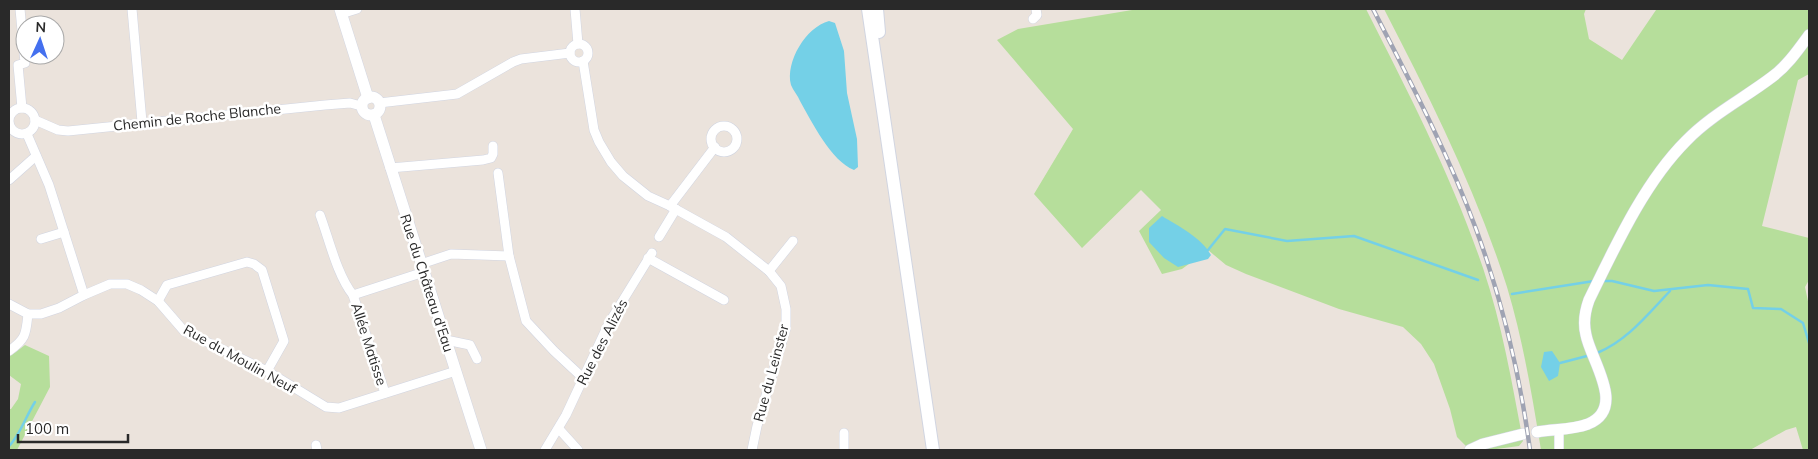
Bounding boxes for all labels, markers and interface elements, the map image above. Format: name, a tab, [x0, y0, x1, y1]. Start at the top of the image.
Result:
north arrow	[15, 15, 65, 65]
text: N	[35, 18, 46, 36]
street label: Chemin de Roche Blanche	[112, 99, 282, 135]
street label: Rue du Château d'Eau	[396, 212, 458, 354]
street label: Rue des Alizés	[573, 296, 631, 388]
street label: Allée Matisse	[347, 300, 391, 388]
street label: Rue du Moulin Neuf	[180, 320, 300, 398]
street label: Rue du Leinster	[749, 321, 793, 424]
scale bar	[18, 412, 128, 444]
text: 100 m	[25, 419, 69, 438]

